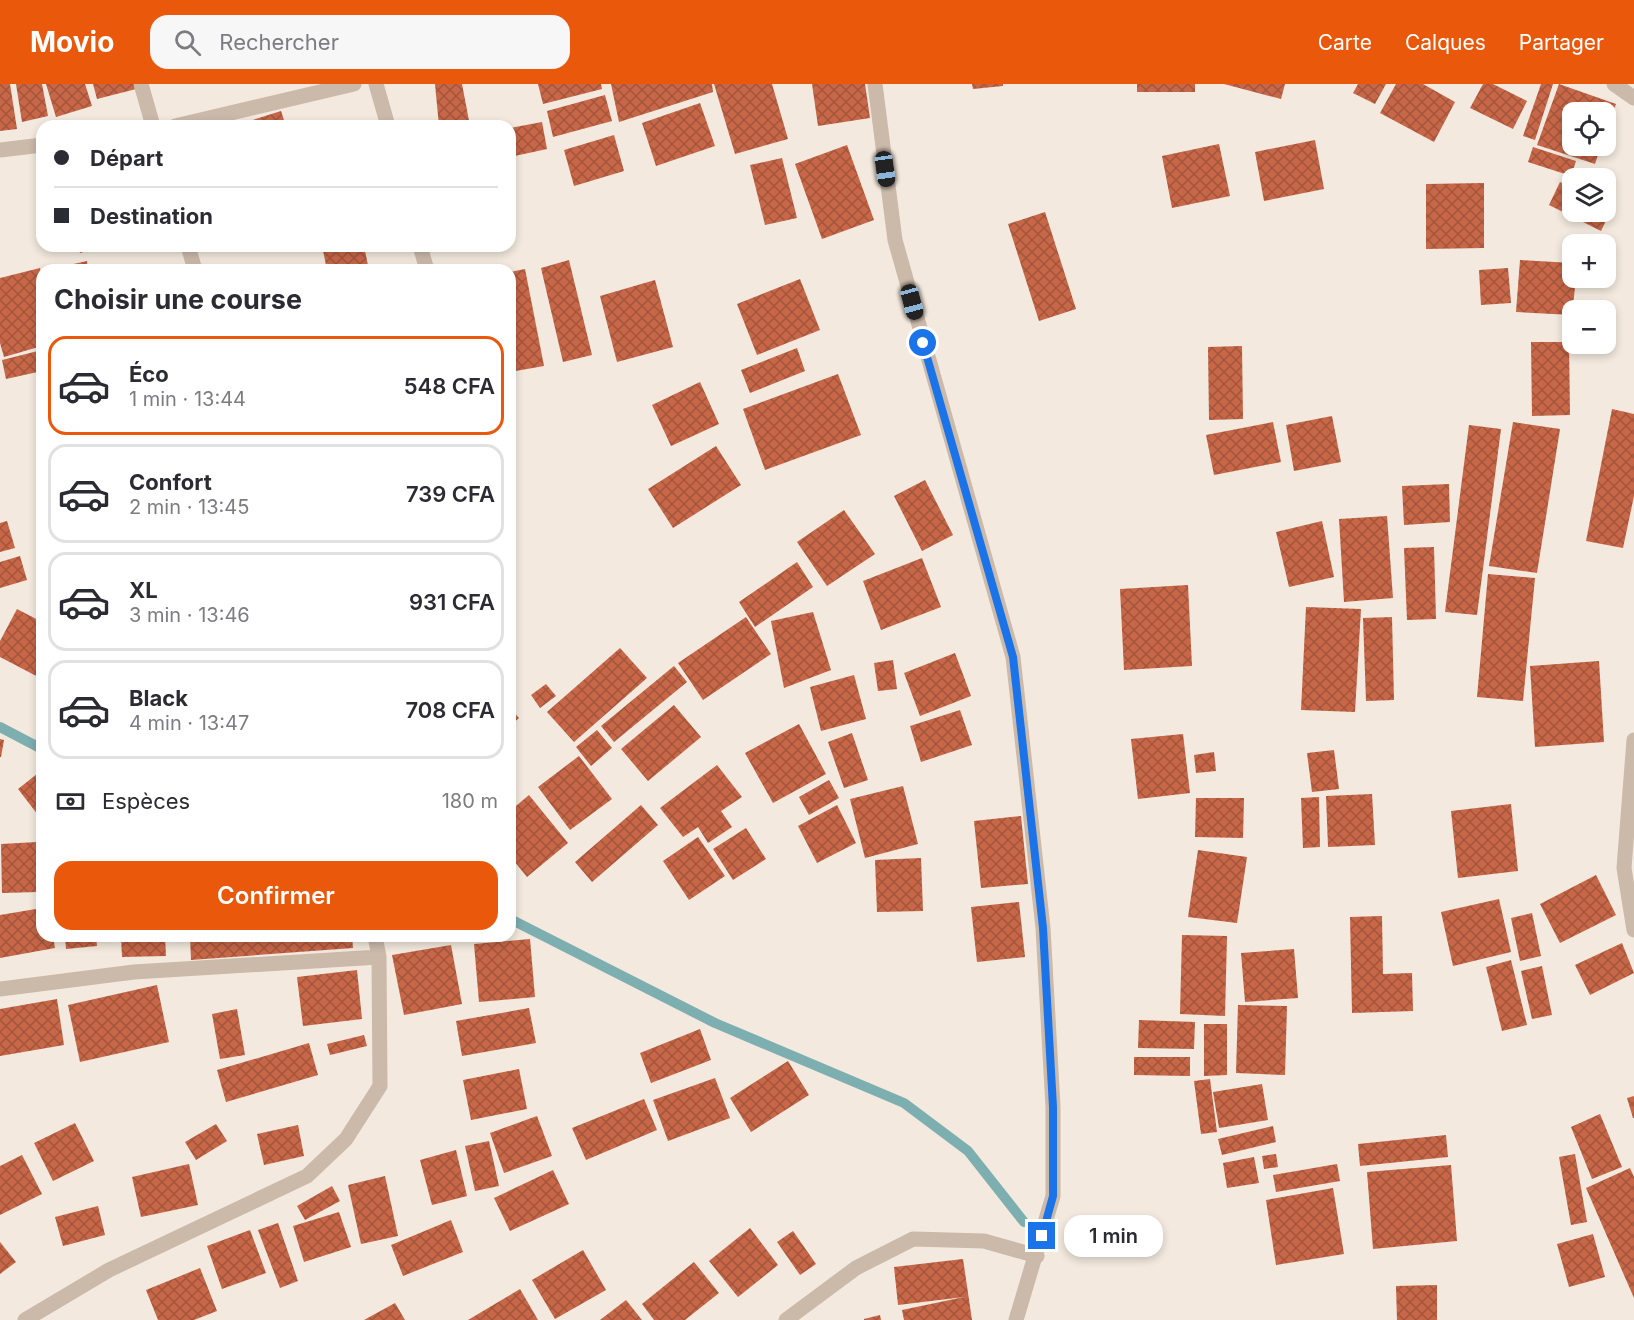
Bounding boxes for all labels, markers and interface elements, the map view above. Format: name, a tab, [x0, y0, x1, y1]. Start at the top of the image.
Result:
search box	[150, 15, 570, 69]
text: Movio	[30, 25, 114, 59]
icon: search	[171, 26, 204, 59]
text: Rechercher	[219, 29, 339, 55]
text: Carte	[1318, 30, 1372, 55]
text: Calques	[1405, 30, 1486, 55]
text: Partager	[1519, 30, 1604, 55]
map controls	[1562, 102, 1616, 354]
button: locate	[1562, 102, 1616, 156]
text: Départ	[90, 145, 163, 171]
car	[874, 150, 896, 188]
button: layers	[1562, 168, 1616, 222]
text: Destination	[90, 203, 213, 229]
button: +	[1562, 234, 1616, 288]
car	[899, 282, 925, 322]
text: Choisir une course	[54, 283, 302, 316]
button: −	[1562, 300, 1616, 354]
route start	[909, 329, 936, 356]
icon: car	[57, 359, 111, 413]
text: Éco	[129, 361, 169, 387]
text: 548 CFA	[404, 373, 495, 399]
text: 1 min · 13:44	[129, 387, 246, 411]
icon: car	[57, 467, 111, 521]
text: Confort	[129, 469, 212, 495]
text: 739 CFA	[406, 481, 495, 507]
text: 2 min · 13:45	[129, 495, 249, 519]
icon: car	[57, 575, 111, 629]
text: XL	[129, 577, 158, 603]
text: 931 CFA	[409, 589, 495, 615]
text: 3 min · 13:46	[129, 603, 250, 627]
icon: car	[57, 683, 111, 737]
text: Black	[129, 685, 188, 711]
text: 708 CFA	[405, 697, 495, 723]
text: 4 min · 13:47	[129, 711, 249, 735]
icon: cash	[54, 785, 87, 818]
text: Espèces	[102, 788, 190, 814]
text: 180 m	[442, 789, 498, 813]
button: Confirmer	[54, 861, 498, 930]
callout: 1 min	[1063, 1215, 1162, 1257]
route end	[1028, 1222, 1055, 1249]
text: 1 min	[1089, 1224, 1138, 1248]

